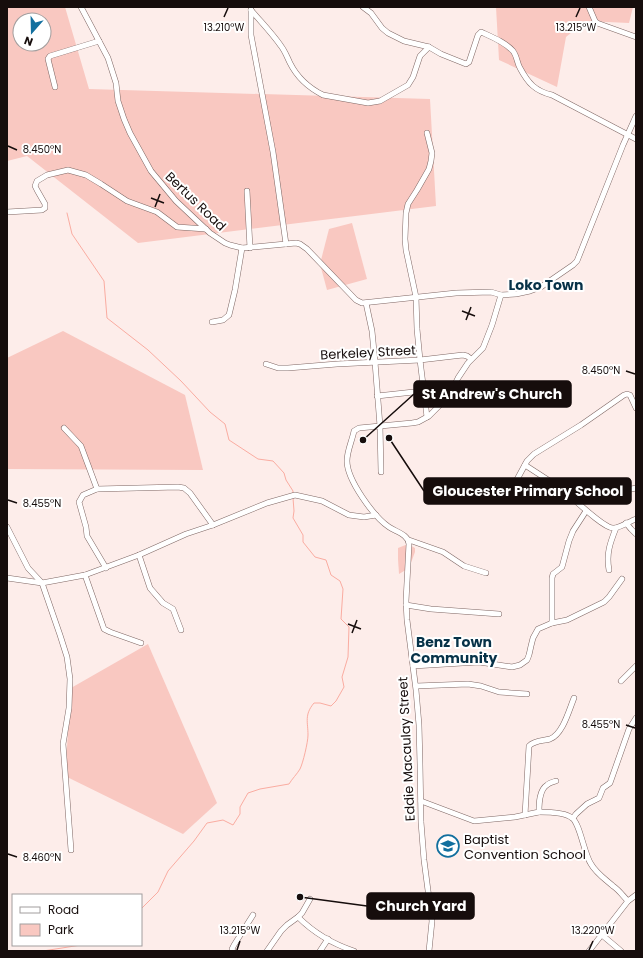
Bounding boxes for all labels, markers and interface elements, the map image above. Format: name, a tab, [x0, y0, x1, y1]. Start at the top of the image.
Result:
north arrow	[12, 12, 52, 52]
text: 13.210°W	[204, 20, 244, 35]
text: 13.215°W	[556, 20, 596, 35]
text: N	[22, 32, 35, 50]
text: 8.450°N	[23, 142, 61, 157]
street label: Bertus Road	[161, 167, 230, 235]
district label: Loko Town	[509, 275, 583, 295]
street label: Berkeley Street	[320, 340, 417, 364]
text: 8.450°N	[582, 363, 620, 378]
callout: St Andrew's Church	[414, 381, 571, 407]
text: St Andrew's Church	[422, 384, 562, 404]
callout: Gloucester Primary School	[424, 478, 631, 504]
text: Gloucester Primary School	[433, 481, 623, 501]
text: 8.455°N	[23, 496, 61, 511]
district label: Benz Town Community	[411, 632, 498, 668]
street label: Eddie Macaulay Street	[393, 676, 420, 822]
text: 8.455°N	[582, 717, 620, 732]
place label: Baptist Convention School	[464, 830, 586, 864]
school or university icon: Baptist Convention School	[435, 833, 461, 859]
text: 8.460°N	[23, 850, 61, 865]
callout: Church Yard	[367, 893, 474, 919]
legend	[12, 894, 142, 946]
text: Church Yard	[376, 896, 466, 916]
text: Road	[48, 901, 79, 918]
text: Park	[48, 921, 75, 938]
text: 13.215°W	[220, 923, 260, 938]
text: 13.220°W	[572, 923, 615, 938]

